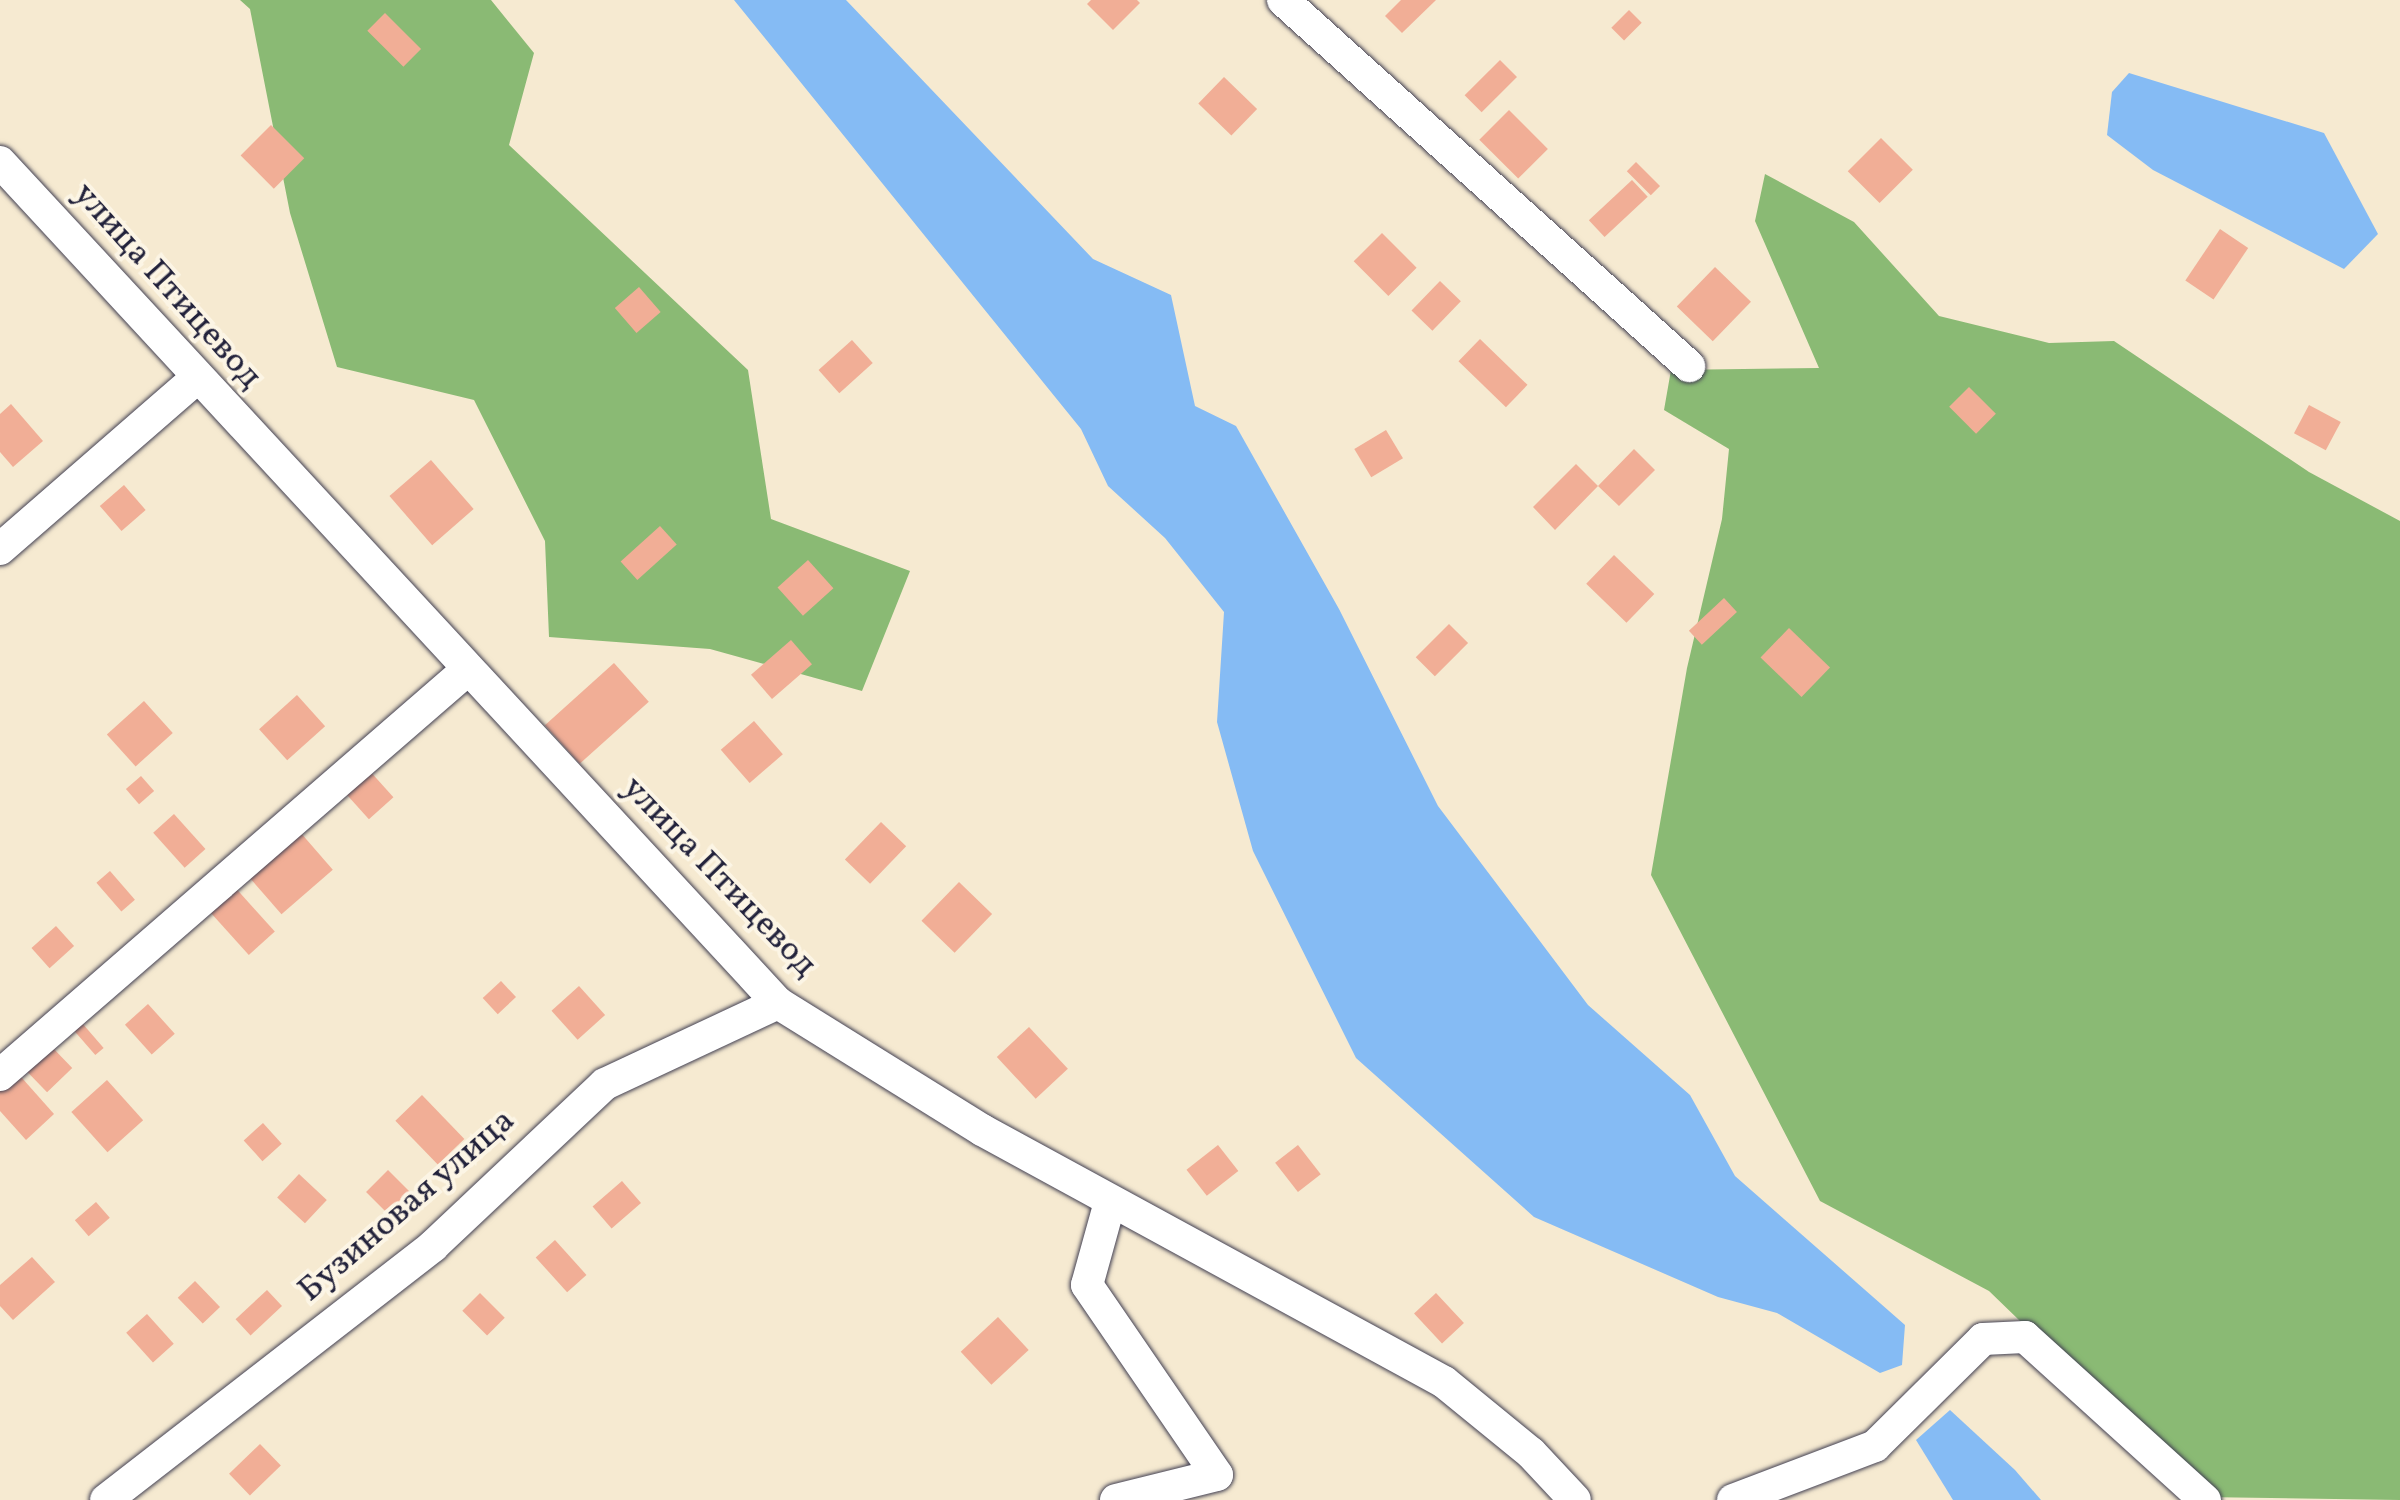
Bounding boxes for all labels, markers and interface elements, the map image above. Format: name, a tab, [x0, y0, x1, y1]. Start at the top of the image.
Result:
street label: улица Птицевод	[63, 174, 271, 398]
street label: улица Птицевод	[613, 768, 825, 986]
street label: Бузиновая улица	[290, 1100, 524, 1312]

